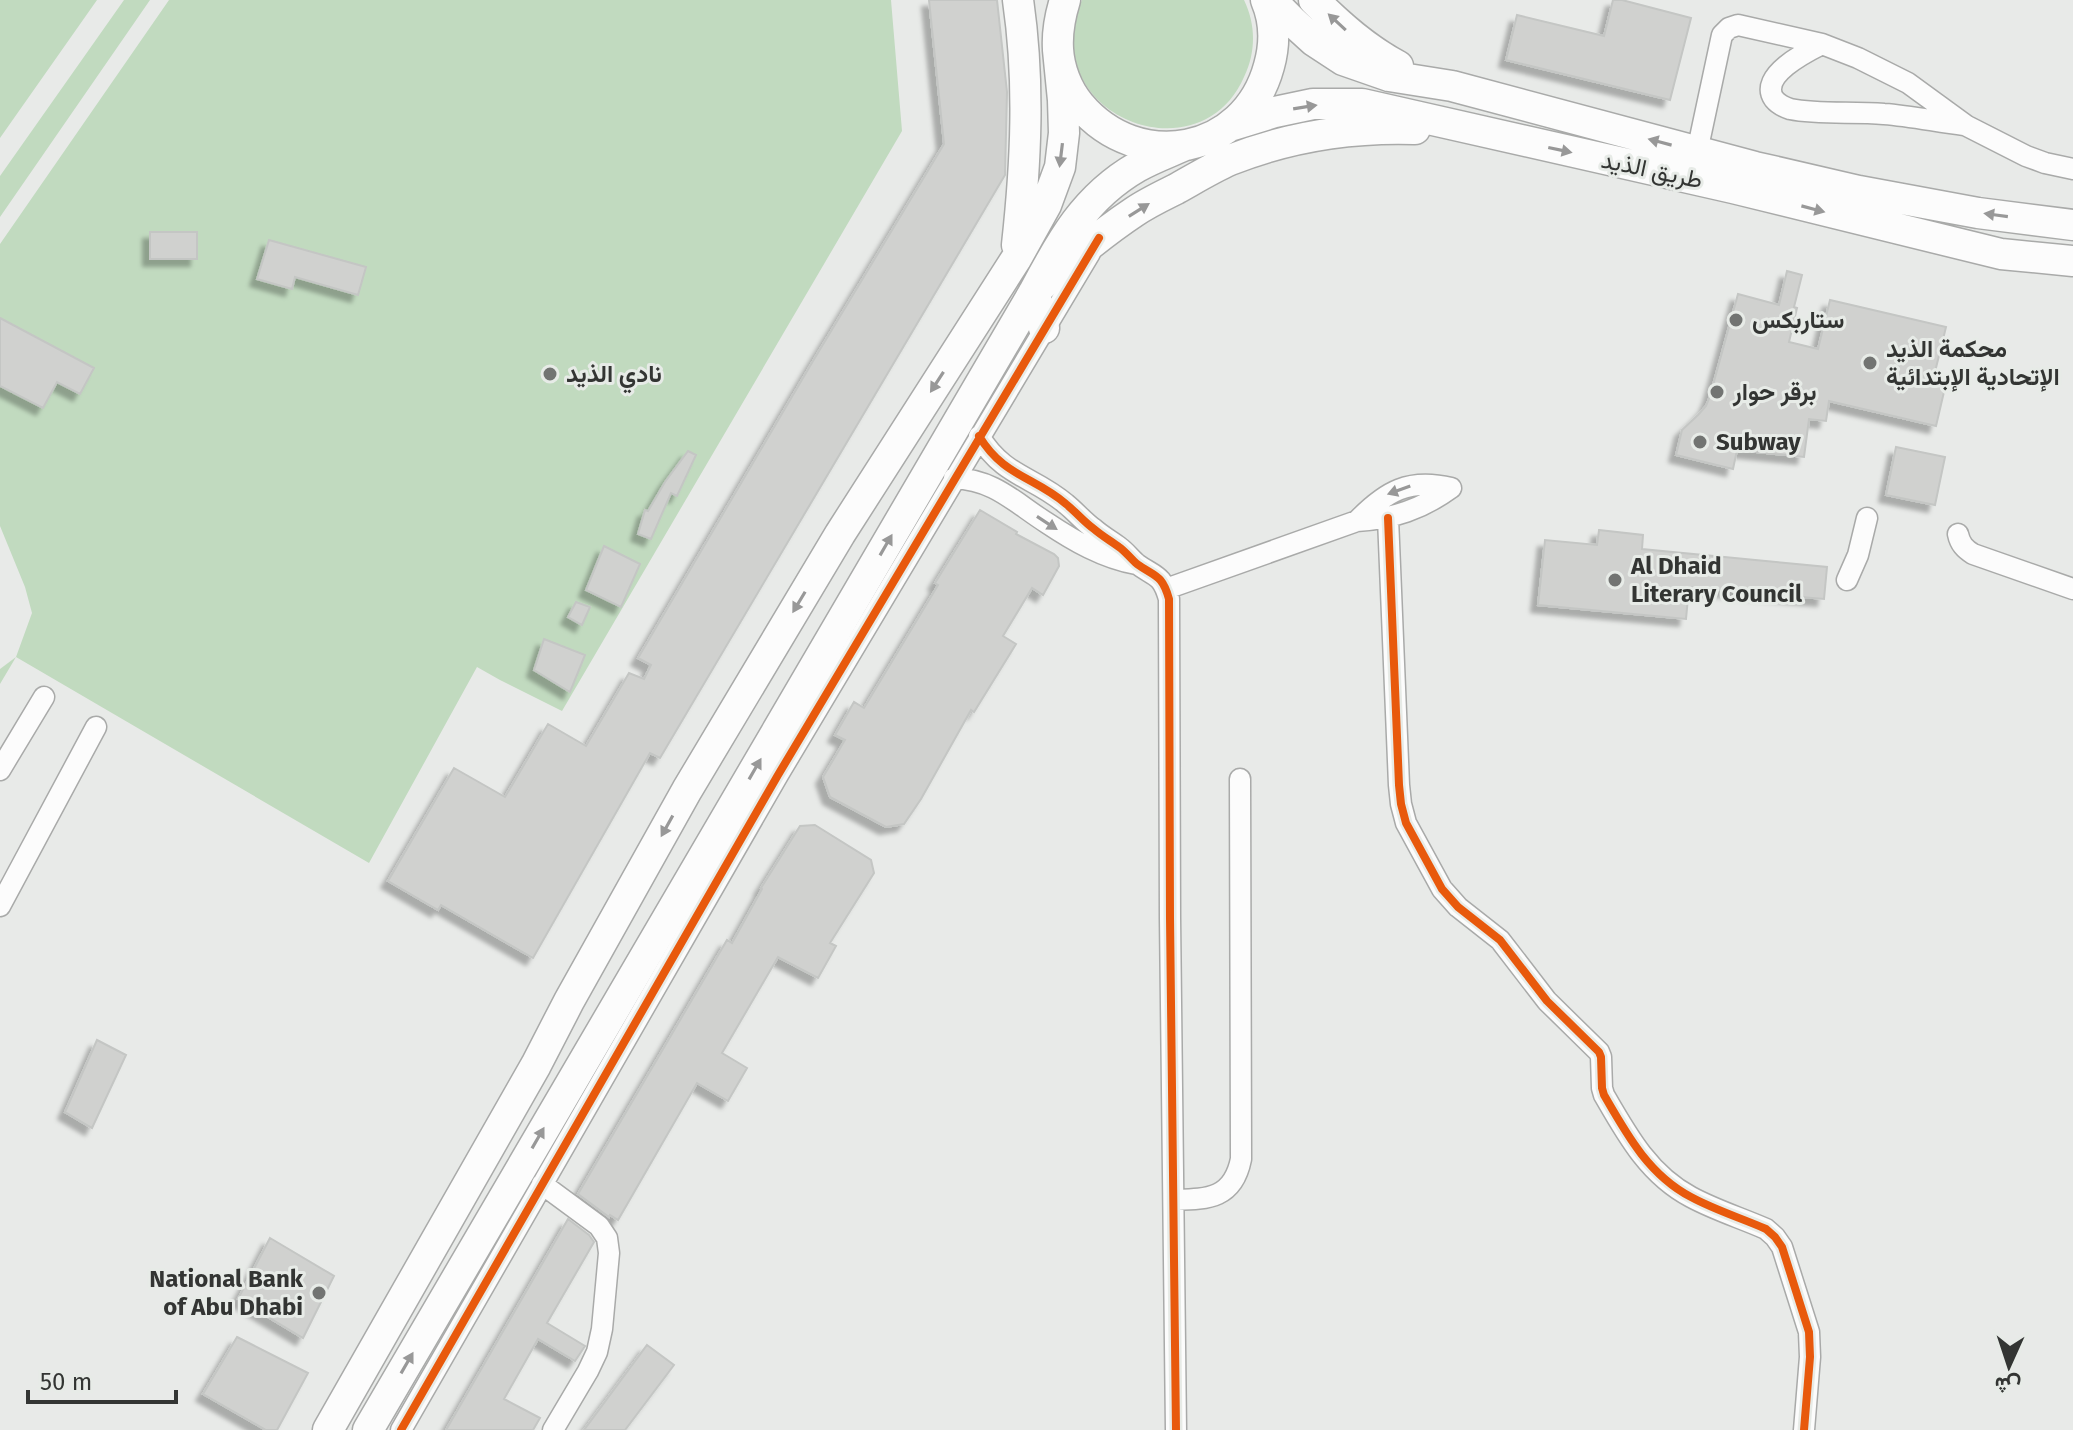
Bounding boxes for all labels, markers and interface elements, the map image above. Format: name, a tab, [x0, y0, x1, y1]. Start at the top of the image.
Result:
one-way arrow	[1327, 13, 1346, 31]
one-way arrow	[1293, 100, 1318, 112]
one-way arrow	[1647, 135, 1672, 147]
one-way arrow	[1055, 143, 1068, 168]
one-way arrow	[1548, 144, 1573, 157]
street label: طريق الذيد	[1599, 146, 1705, 195]
one-way arrow	[1128, 203, 1150, 217]
one-way arrow	[1802, 203, 1826, 216]
one-way arrow	[1983, 208, 2008, 221]
place label: ستاربكس	[1752, 306, 1845, 335]
marker: ستاربكس	[1727, 311, 1745, 329]
place label: محكمة الذيد الإتحادية الإبتدائية	[1886, 335, 2060, 392]
marker: محكمة الذيد الإتحادية الإبتدائية	[1861, 354, 1879, 372]
place label: نادي الذيد	[566, 360, 662, 394]
marker: نادي الذيد	[541, 365, 559, 383]
one-way arrow	[931, 371, 945, 393]
place label: برقر حوار	[1732, 378, 1817, 407]
marker: برقر حوار	[1708, 383, 1726, 401]
place label: Subway	[1716, 428, 1801, 456]
marker: Subway	[1691, 433, 1709, 451]
one-way arrow	[1387, 484, 1411, 497]
one-way arrow	[1037, 516, 1058, 531]
one-way arrow	[879, 533, 893, 556]
place label: Al Dhaid Literary Council	[1630, 552, 1803, 608]
marker: Al Dhaid Literary Council	[1606, 571, 1624, 589]
one-way arrow	[792, 591, 806, 613]
one-way arrow	[748, 758, 762, 780]
one-way arrow	[660, 815, 674, 837]
one-way arrow	[531, 1127, 545, 1149]
place label: National Bank of Abu Dhabi	[149, 1265, 304, 1321]
marker: National Bank of Abu Dhabi	[310, 1284, 328, 1302]
north arrow	[1969, 1326, 2049, 1406]
one-way arrow	[400, 1352, 414, 1374]
scale bar	[28, 1354, 176, 1404]
text: 50 m	[40, 1368, 92, 1396]
text: ش	[1994, 1371, 2022, 1400]

